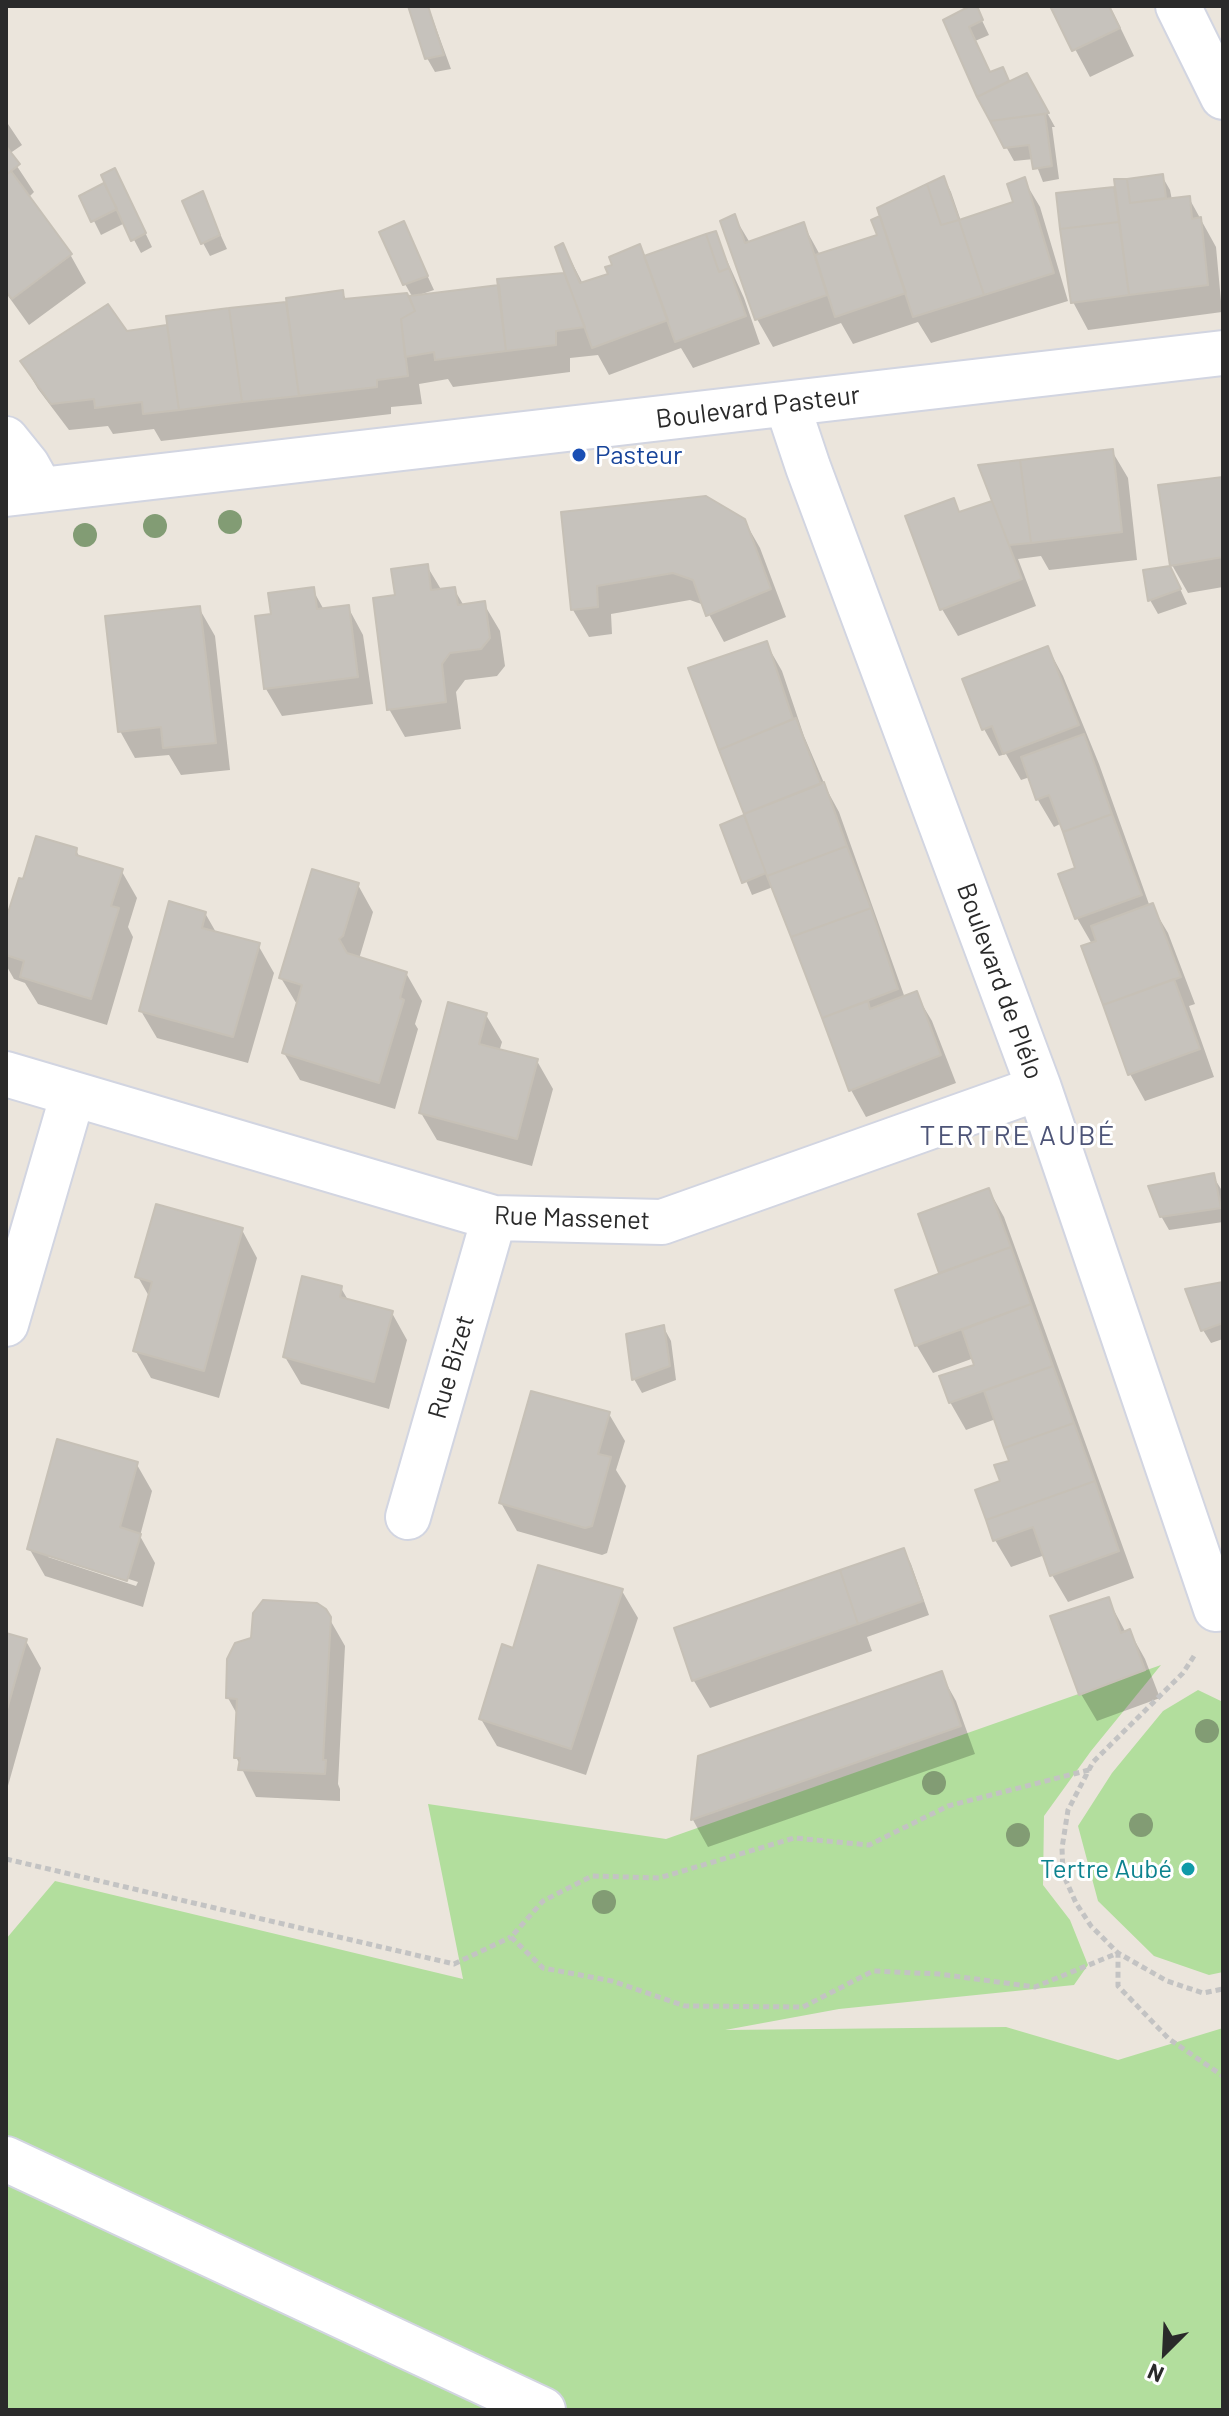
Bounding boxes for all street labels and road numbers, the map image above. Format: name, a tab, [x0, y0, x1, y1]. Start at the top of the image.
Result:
street label: Boulevard Pasteur	[654, 379, 862, 435]
street label: Boulevard de Plélo	[950, 879, 1050, 1083]
street label: Rue Massenet	[493, 1200, 651, 1236]
street label: Rue Bizet	[421, 1311, 481, 1423]

